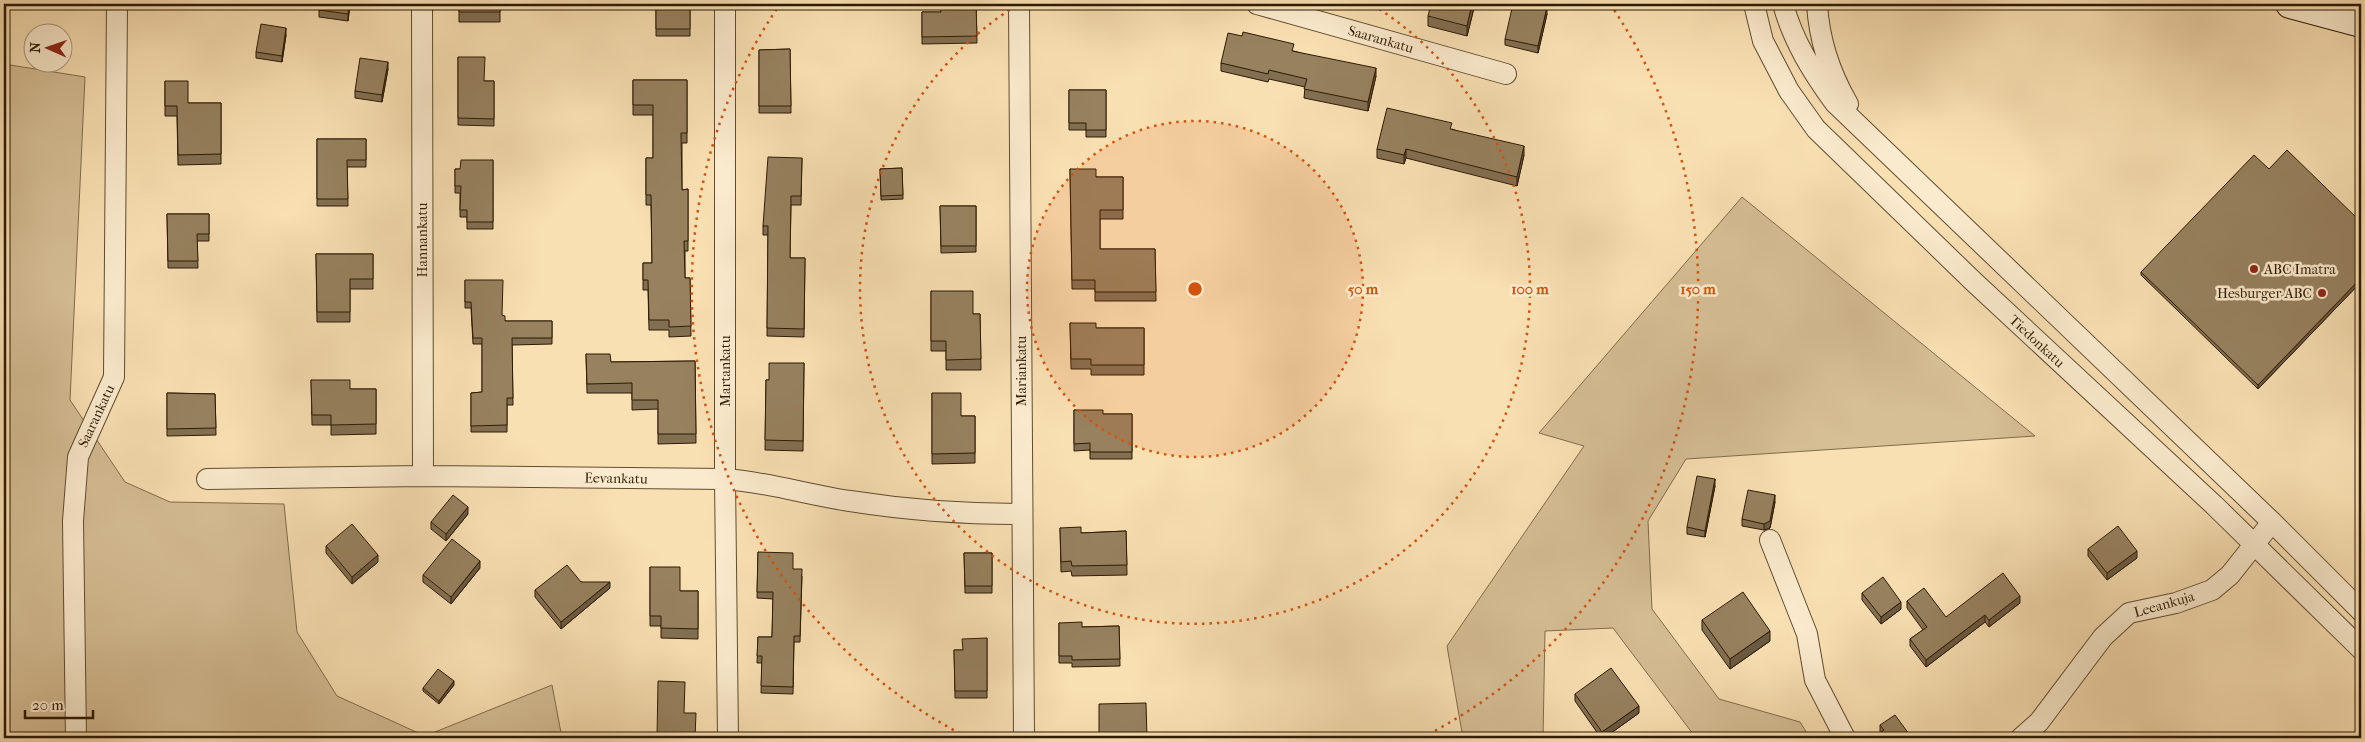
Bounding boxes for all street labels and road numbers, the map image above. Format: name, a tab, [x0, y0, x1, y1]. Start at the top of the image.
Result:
street label: Saarankatu	[1346, 22, 1416, 57]
street label: Hannankatu	[414, 202, 431, 277]
street label: Tiedonkatu	[2005, 311, 2068, 371]
street label: Martankatu	[717, 335, 734, 407]
street label: Mariankatu	[1013, 336, 1030, 406]
street label: Saarankatu	[75, 382, 118, 450]
street label: Eevankatu	[584, 469, 648, 488]
street label: Leeankuja	[2132, 588, 2197, 621]

